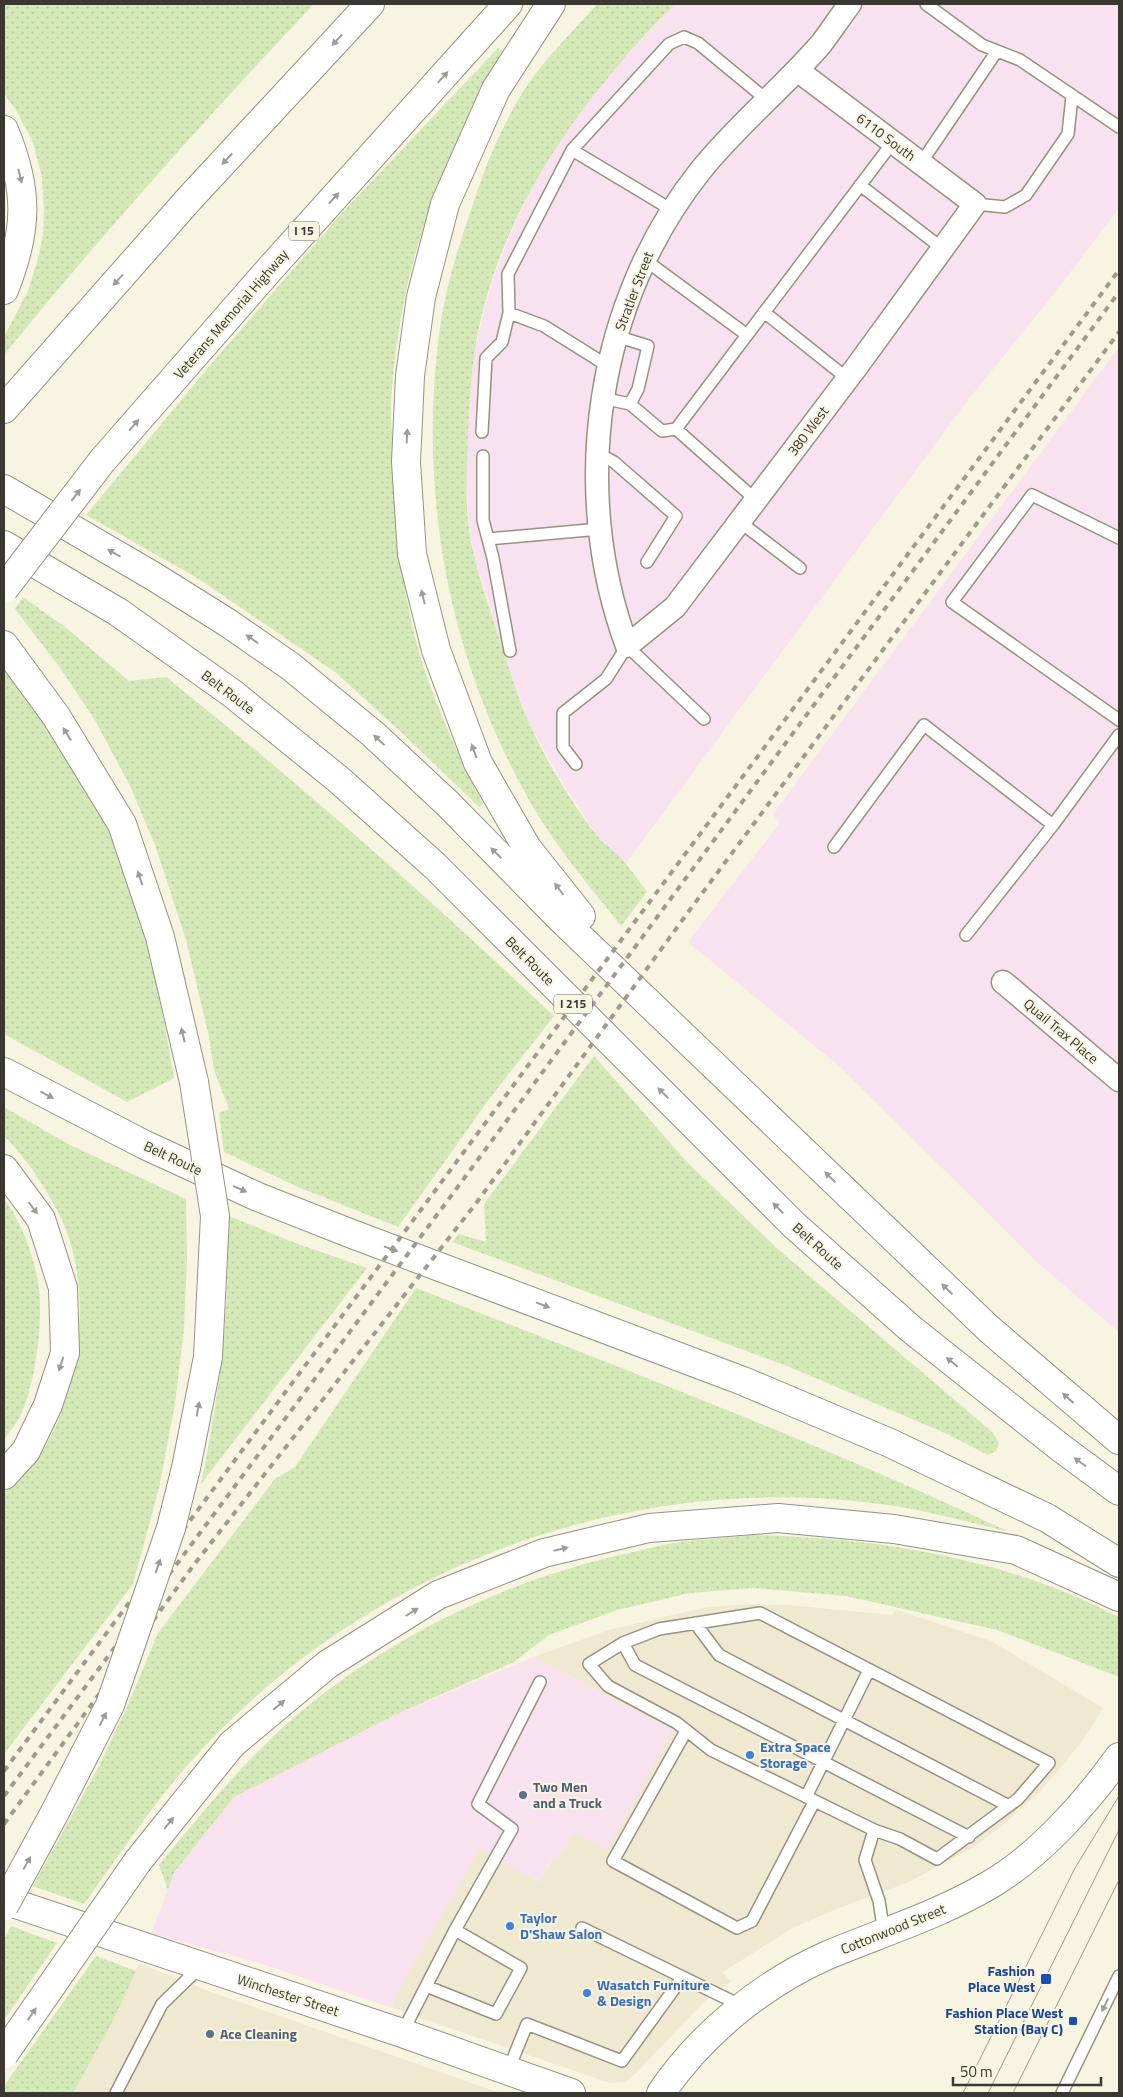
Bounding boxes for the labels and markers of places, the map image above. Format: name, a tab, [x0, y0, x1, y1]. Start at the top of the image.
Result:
place label: Extra Space Storage	[760, 1736, 831, 1773]
marker: Extra Space Storage	[744, 1749, 756, 1761]
place label: Two Men and a Truck	[533, 1776, 603, 1813]
marker: Two Men and a Truck	[517, 1789, 529, 1801]
place label: Taylor D'Shaw Salon	[520, 1907, 602, 1944]
marker: Taylor D'Shaw Salon	[504, 1920, 516, 1932]
place label: Fashion Place West	[968, 1960, 1035, 1997]
marker: Fashion Place West	[1039, 1972, 1053, 1986]
place label: Wasatch Furniture & Design	[597, 1974, 710, 2011]
marker: Wasatch Furniture & Design	[581, 1987, 593, 1999]
place label: Fashion Place West Station (Bay C)	[945, 2002, 1063, 2039]
marker: Fashion Place West Station (Bay C)	[1067, 2015, 1079, 2027]
place label: Ace Cleaning	[220, 2023, 298, 2044]
marker: Ace Cleaning	[204, 2028, 216, 2040]

